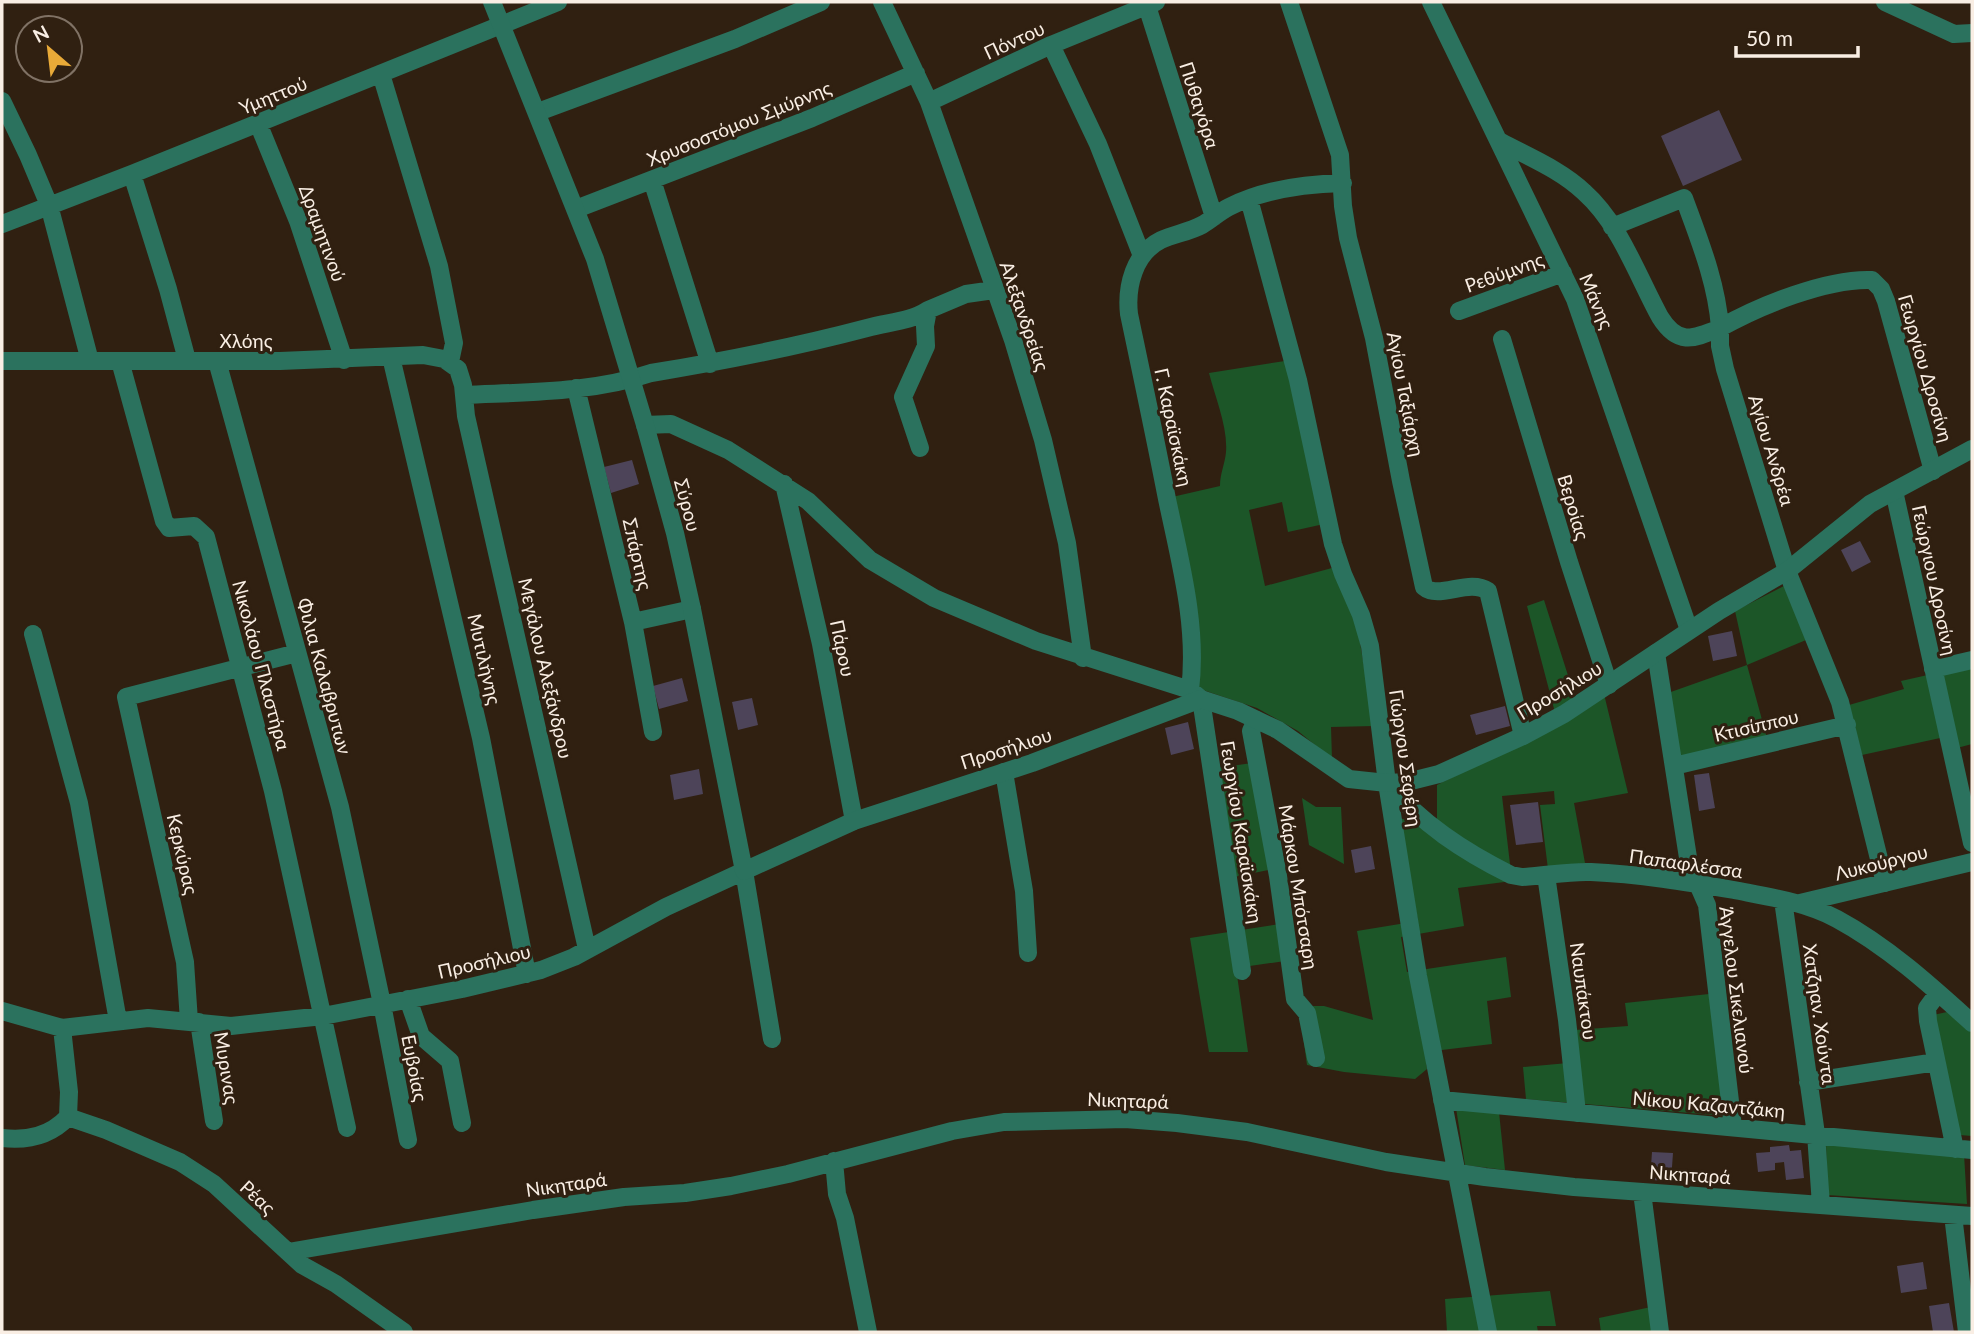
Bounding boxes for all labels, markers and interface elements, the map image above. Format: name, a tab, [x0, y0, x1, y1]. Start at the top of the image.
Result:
north arrow	[14, 14, 84, 84]
scale bar	[1736, 14, 1858, 58]
street label: Πόντου	[980, 16, 1048, 64]
text: N	[29, 20, 53, 47]
text: 50 m	[1746, 25, 1793, 50]
street label: Πυθαγόρα	[1175, 59, 1225, 152]
street label: Υμηττού	[236, 71, 310, 119]
street label: Χρυσοστόμου Σμύρνης	[643, 75, 835, 171]
street label: Δραμητινού	[295, 181, 351, 285]
street label: Ρεθύμνης	[1461, 247, 1547, 297]
street label: Αλεξανδρείας	[996, 258, 1055, 374]
street label: Μάνης	[1575, 270, 1619, 332]
street label: Γεωργίου Δροσίνη	[1894, 291, 1958, 445]
street label: Χλόης	[219, 329, 273, 352]
street label: Αγίου Ταξιάρχη	[1383, 330, 1429, 458]
street label: Γ. Καραϊσκάκη	[1150, 366, 1198, 488]
street label: Αγίου Ανδρέα	[1744, 392, 1800, 509]
street label: Βεροίας	[1553, 471, 1595, 543]
street label: Σύρου	[670, 476, 706, 534]
street label: Γεώργιου Δροσίνη	[1908, 503, 1962, 657]
street label: Σπάρτης	[619, 516, 657, 592]
street label: Μεγάλου Αλεξάνδρου	[514, 575, 578, 761]
street label: Νικολάου Πλαστήρα	[228, 577, 296, 753]
street label: Φιλια Καλαβρυτων	[293, 595, 357, 757]
street label: Μυτιλήνης	[463, 611, 507, 707]
street label: Πάρου	[826, 618, 860, 678]
street label: Προσήλιου	[1513, 656, 1605, 724]
street label: Γιώργου Σεφέρη	[1385, 688, 1427, 828]
street label: Κτισίππου	[1711, 704, 1801, 746]
street label: Προσήλιου	[957, 722, 1055, 774]
street label: Γεωργίου Καραϊσκάκη	[1216, 739, 1268, 925]
street label: Μάρκου Μπότσαρη	[1275, 803, 1323, 971]
street label: Κερκύρας	[163, 811, 204, 897]
street label: Λυκούργου	[1832, 839, 1930, 885]
street label: Παπαφλέσσα	[1628, 844, 1745, 882]
street label: Άγγελου Σικελιανού	[1715, 905, 1759, 1075]
street label: Προσήλιου	[435, 939, 533, 983]
street label: Ναυπάκτου	[1566, 941, 1602, 1041]
street label: Χατζηαν. Χούντα	[1799, 942, 1841, 1086]
street label: Μυρινας	[210, 1030, 244, 1106]
street label: Ευβοίας	[397, 1033, 433, 1103]
street label: Νίκου Καζαντζάκη	[1632, 1086, 1786, 1122]
street label: Νικηταρά	[1087, 1087, 1170, 1113]
street label: Νικηταρά	[1649, 1160, 1732, 1188]
street label: Νικηταρά	[524, 1167, 609, 1201]
street label: Ρέας	[236, 1175, 280, 1219]

